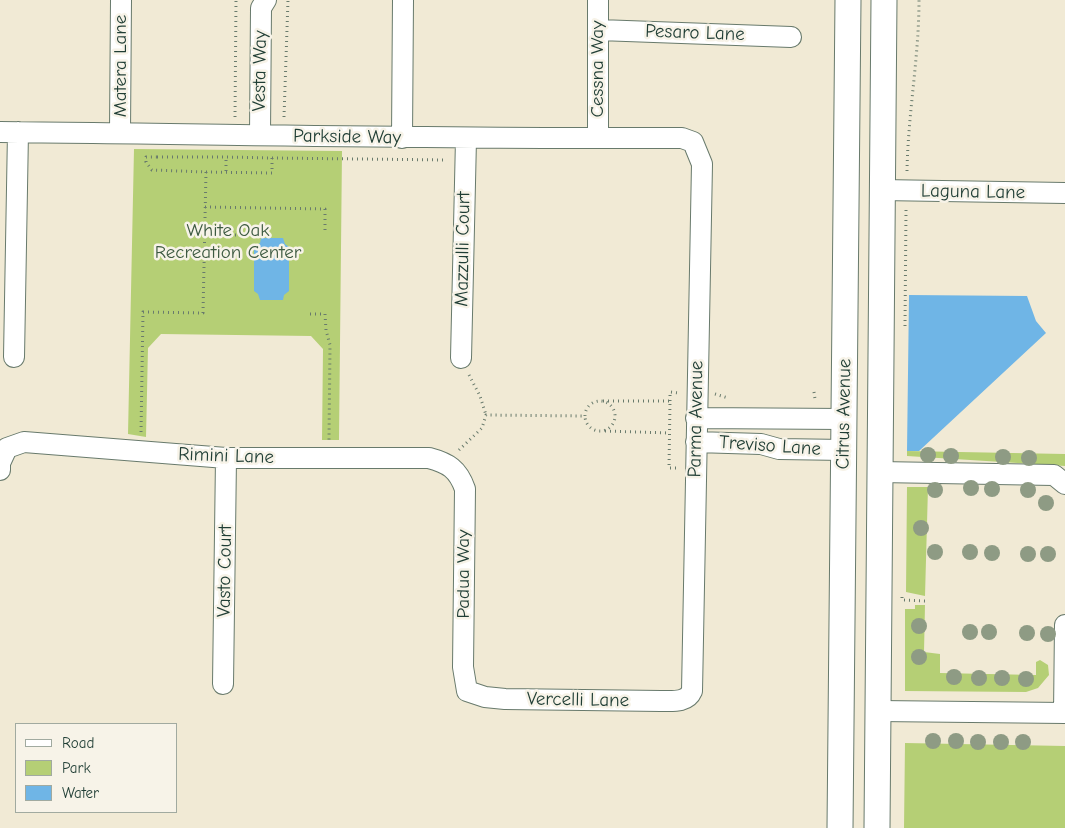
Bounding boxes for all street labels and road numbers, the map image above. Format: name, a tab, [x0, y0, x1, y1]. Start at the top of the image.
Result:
street label: Matera Lane	[110, 15, 132, 117]
street label: Cessna Way	[587, 20, 609, 118]
street label: Pesaro Lane	[645, 20, 745, 46]
street label: Vesta Way	[248, 30, 272, 112]
street label: Parkside Way	[293, 125, 401, 149]
street label: Laguna Lane	[921, 180, 1025, 204]
street label: Mazzulli Court	[451, 191, 475, 307]
street label: Citrus Avenue	[832, 358, 856, 470]
street label: Parma Avenue	[684, 360, 708, 478]
street label: Treviso Lane	[718, 431, 822, 461]
street label: Rimini Lane	[178, 443, 274, 469]
street label: Vasto Court	[213, 525, 237, 617]
street label: Padua Way	[453, 529, 475, 619]
street label: Vercelli Lane	[527, 688, 629, 712]

